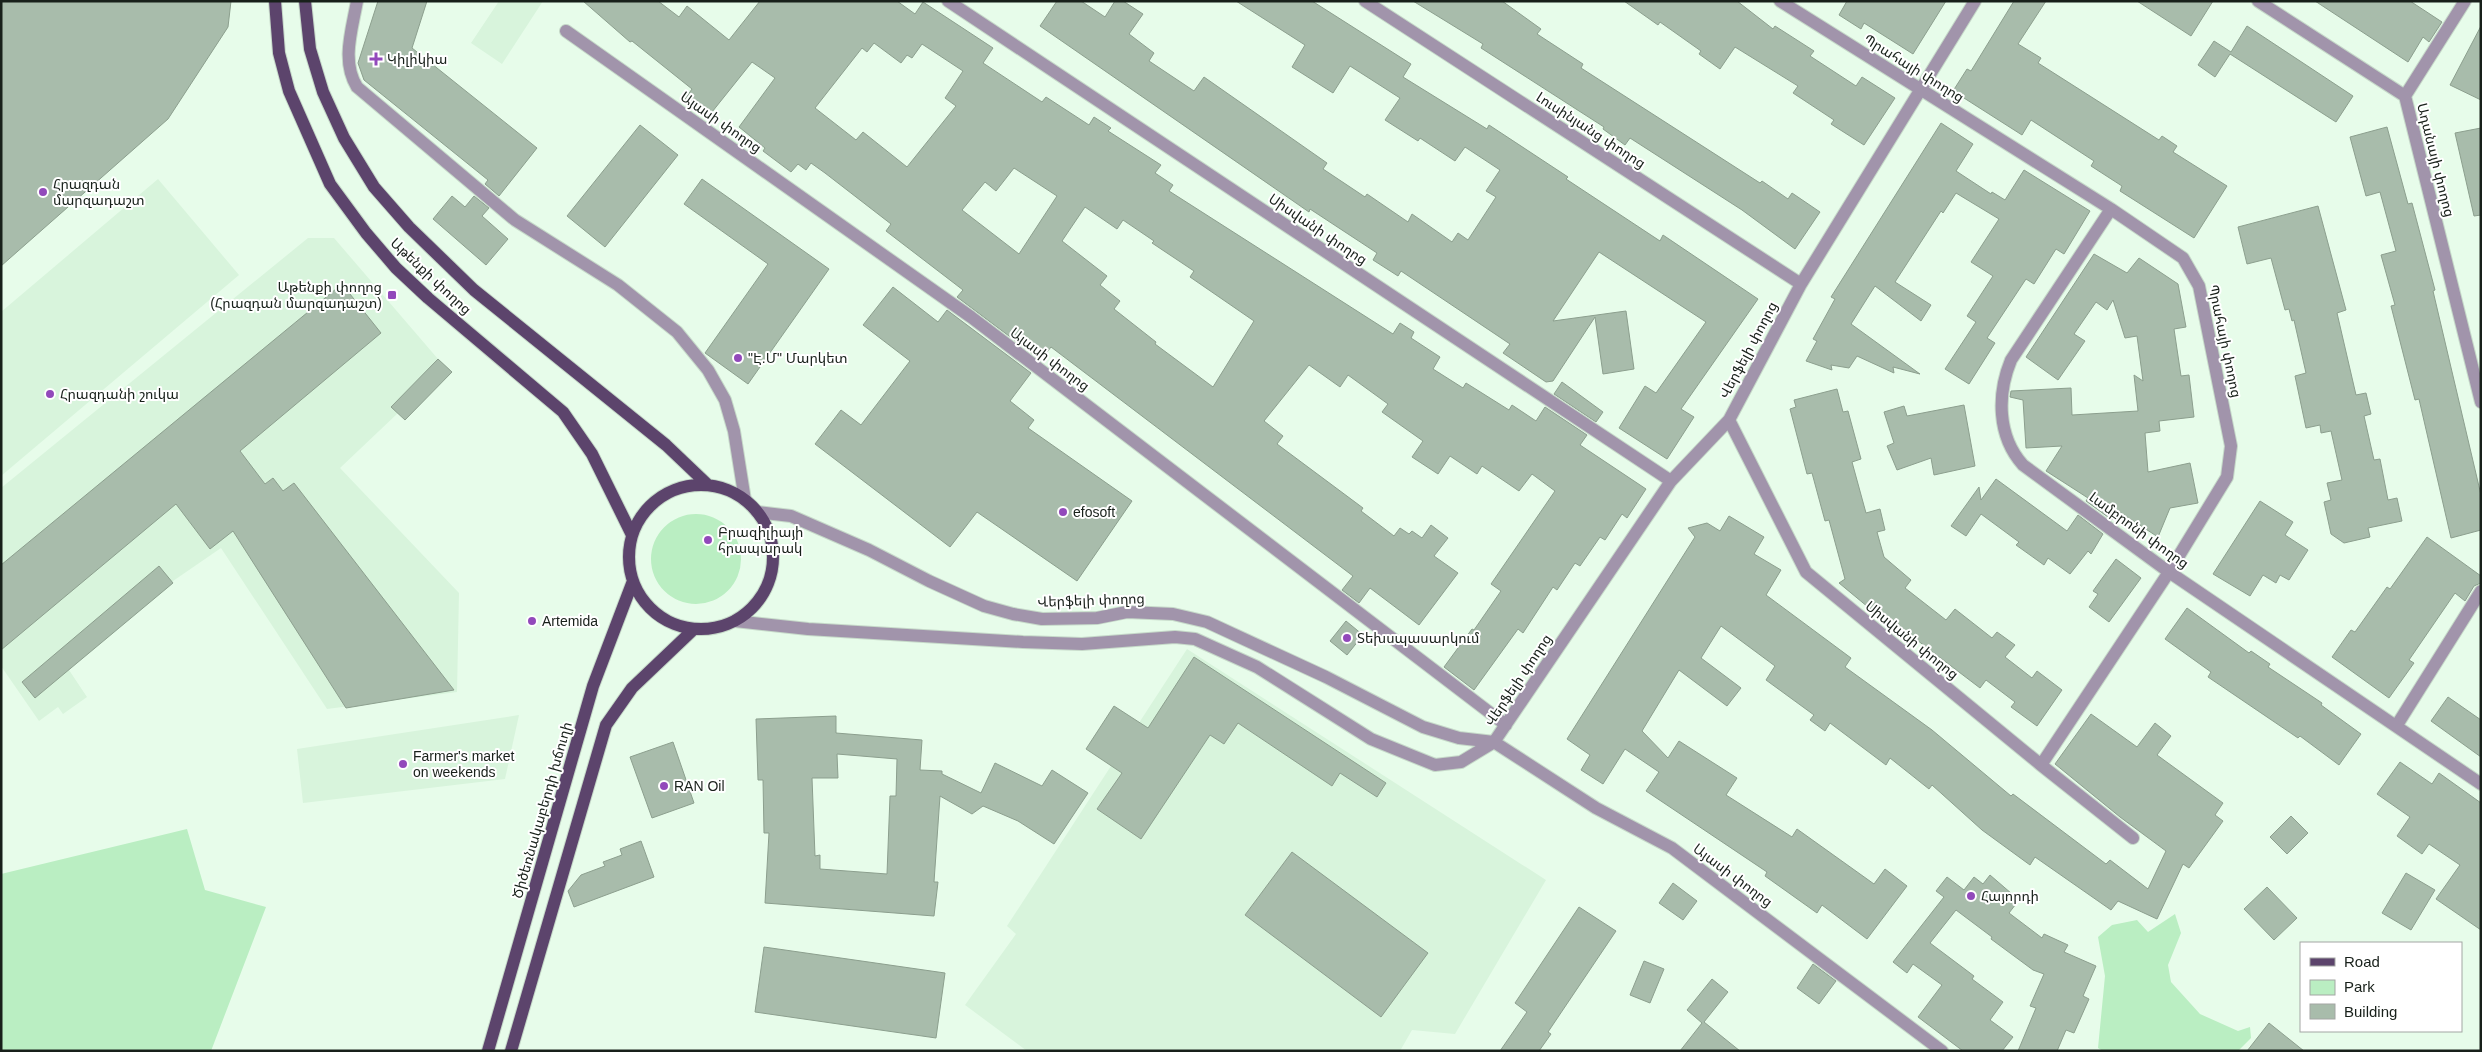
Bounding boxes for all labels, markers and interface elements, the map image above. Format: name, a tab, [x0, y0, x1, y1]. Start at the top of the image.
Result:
street label: Պրահայի փողոց	[1861, 31, 1967, 105]
place label: Կիլիկիա	[387, 51, 447, 67]
marker: Կիլիկիա	[369, 52, 383, 66]
street label: Այասի փողոց	[677, 88, 765, 156]
street label: Լուսինյանց փողոց	[1533, 89, 1649, 171]
street label: Ադանայի փողոց	[2414, 101, 2458, 219]
place label: Հրազդան մարզադաշտ	[53, 176, 145, 208]
marker: Հրազդան մարզադաշտ	[37, 186, 49, 198]
street label: Սիսվանի փողոց	[1266, 190, 1370, 268]
street label: Աթենքի փողոց	[387, 235, 475, 317]
place label: Աթենքի փողոց (Հրազդան մարզադաշտ)	[210, 279, 382, 311]
street label: Պրահայի փողոց	[2205, 283, 2245, 399]
marker: Աթենքի փողոց (Հրազդան մարզադաշտ)	[386, 289, 398, 301]
street label: Վերֆելի փողոց	[1716, 299, 1780, 401]
street label: Այասի փողոց	[1007, 324, 1093, 394]
place label: "Է.Մ" Մարկետ	[748, 350, 848, 366]
marker: "Է.Մ" Մարկետ	[732, 352, 744, 364]
place label: Հրազդանի շուկա	[60, 386, 179, 402]
marker: Հրազդանի շուկա	[44, 388, 56, 400]
street label: Լամբրոնի փողոց	[2086, 489, 2192, 571]
place label: efosoft	[1073, 504, 1115, 520]
marker: efosoft	[1057, 506, 1069, 518]
place label: Բրազիլիայի հրապարակ	[718, 524, 803, 556]
marker: Բրազիլիայի հրապարակ	[702, 534, 714, 546]
street label: Վերֆելի փողոց	[1037, 590, 1145, 610]
street label: Սիսվանի փողոց	[1862, 598, 1962, 682]
place label: Artemida	[542, 613, 598, 629]
marker: Artemida	[526, 615, 538, 627]
place label: Տեխսպասարկում	[1357, 630, 1479, 646]
street label: Վերֆելի փողոց	[1481, 631, 1555, 729]
marker: Տեխսպասարկում	[1341, 632, 1353, 644]
street label: Ծիծեռնակաբերդի խճուղի	[509, 720, 575, 900]
place label: Farmer's market on weekends	[413, 748, 515, 780]
marker: Farmer's market on weekends	[397, 758, 409, 770]
place label: RAN Oil	[674, 778, 725, 794]
marker: RAN Oil	[658, 780, 670, 792]
street label: Այասի փողոց	[1690, 840, 1776, 910]
place label: Հայորդի	[1981, 888, 2039, 904]
marker: Հայորդի	[1965, 890, 1977, 902]
legend	[2300, 942, 2462, 1032]
text: Road	[2344, 953, 2380, 970]
text: Park	[2344, 978, 2375, 995]
text: Building	[2344, 1003, 2397, 1020]

